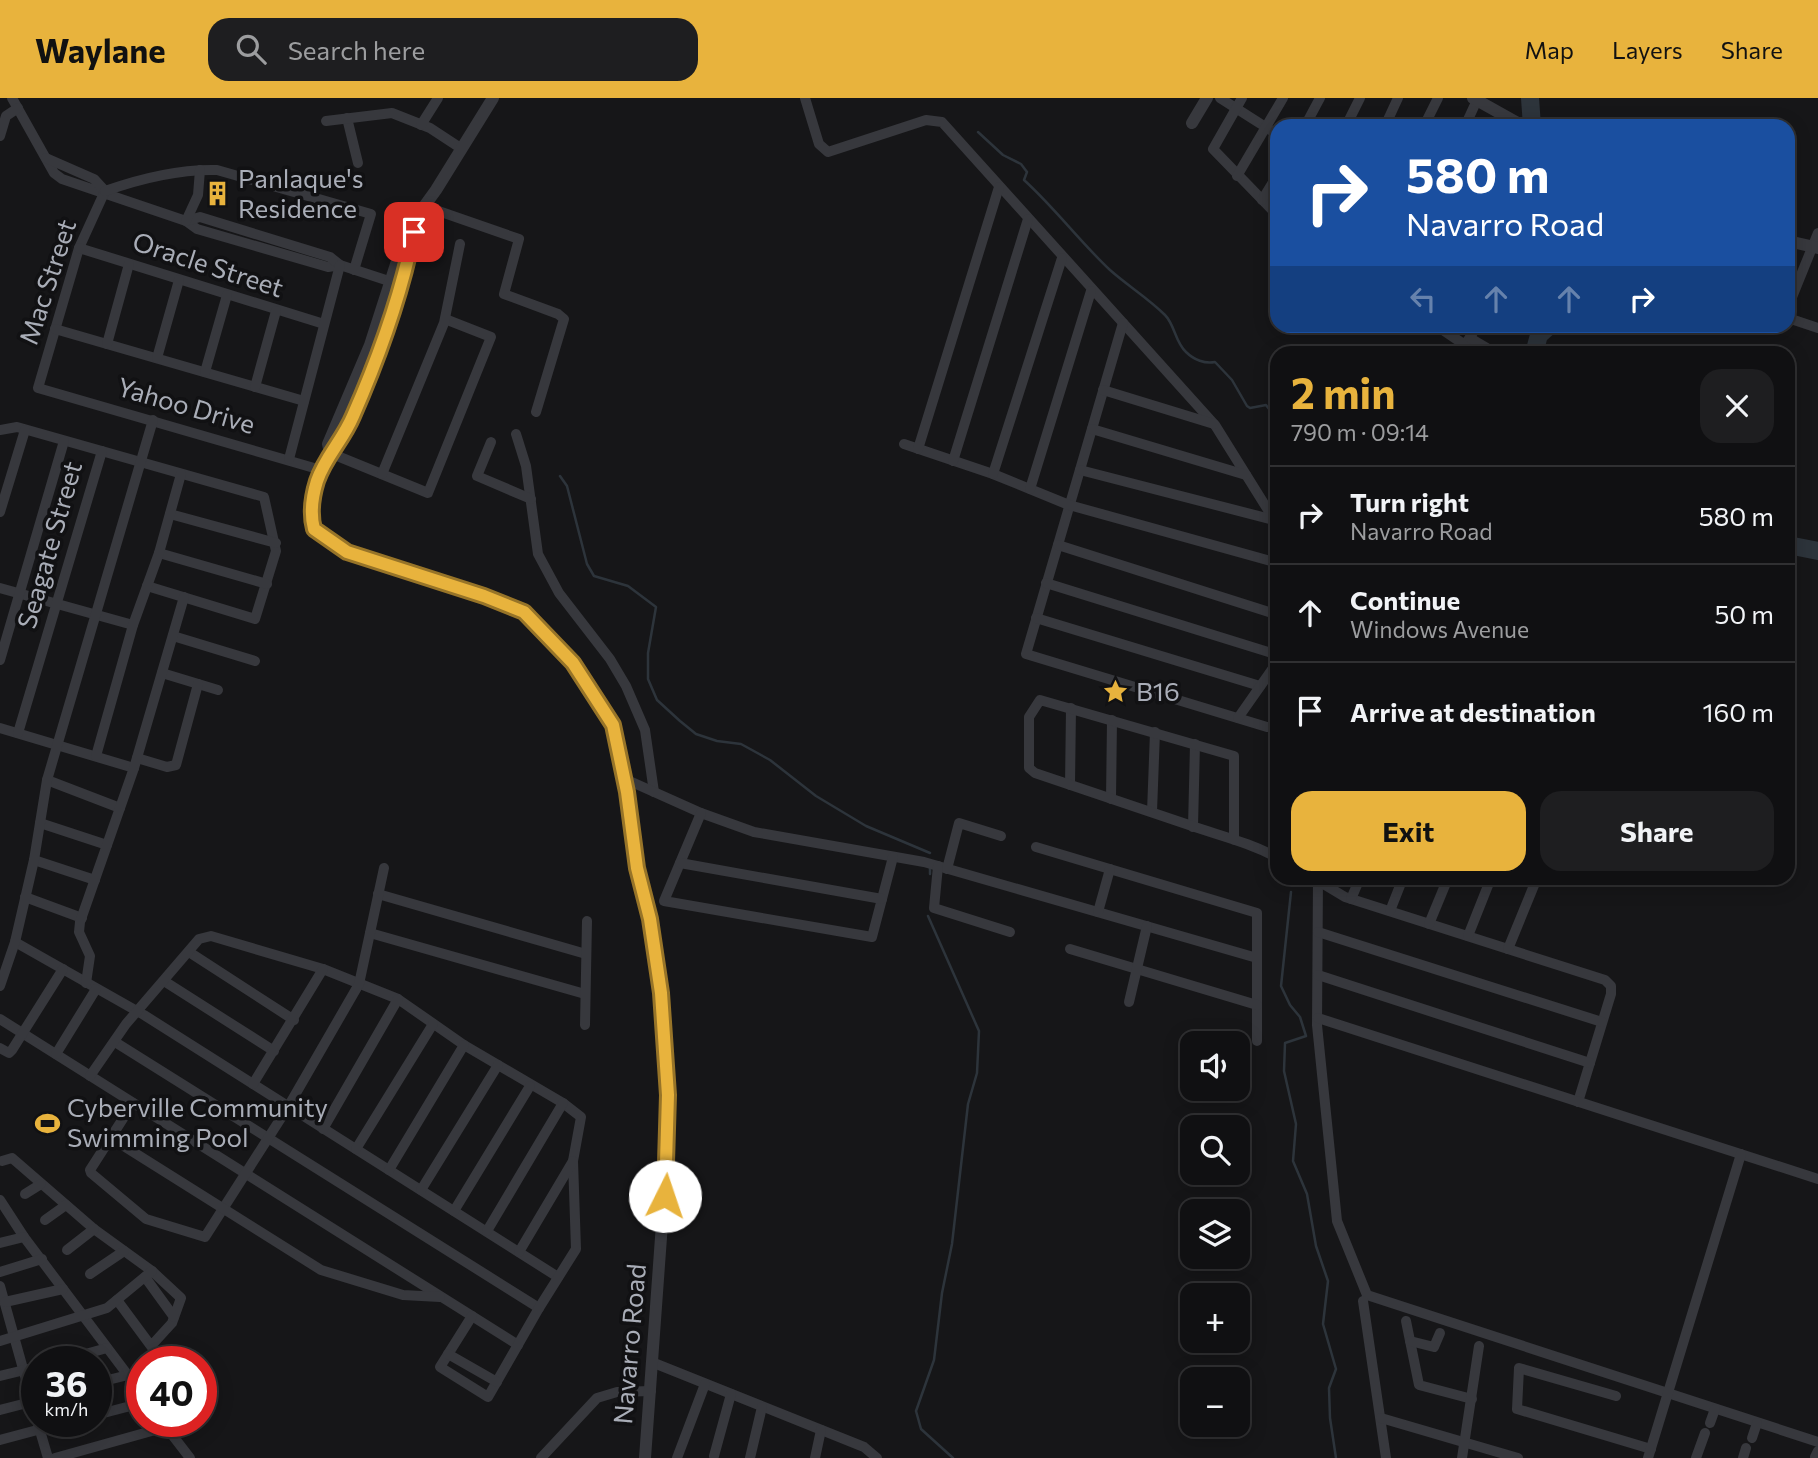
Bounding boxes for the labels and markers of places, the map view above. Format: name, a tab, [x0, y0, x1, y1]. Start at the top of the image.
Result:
place label: Panlaque's Residence	[238, 162, 364, 223]
building icon: Panlaque's Residence	[204, 180, 232, 208]
pin	[384, 202, 444, 262]
place label: B16	[1136, 675, 1180, 706]
place icon: B16	[1102, 678, 1130, 706]
place label: Cyberville Community Swimming Pool	[67, 1091, 328, 1152]
sports icon: Cyberville Community Swimming Pool	[33, 1109, 61, 1137]

